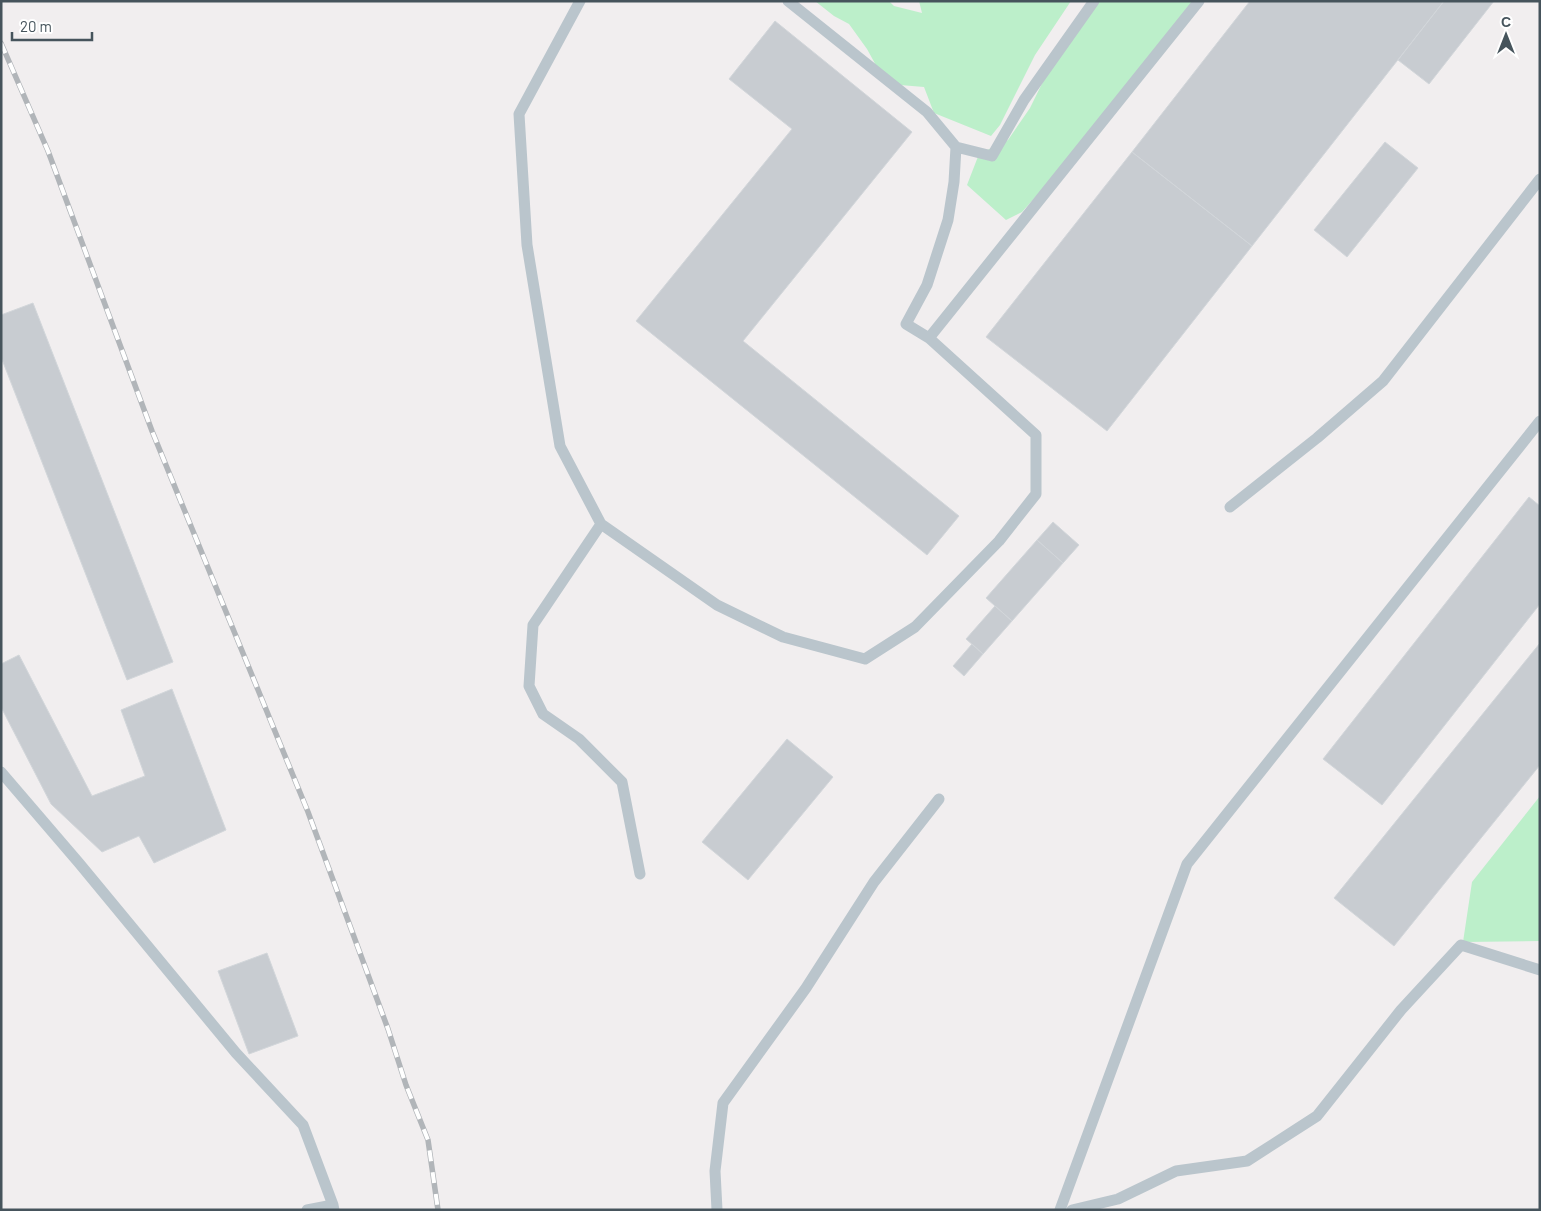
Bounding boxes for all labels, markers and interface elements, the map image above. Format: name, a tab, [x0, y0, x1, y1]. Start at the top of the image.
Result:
scale bar	[12, 10, 92, 42]
north arrow	[1481, 10, 1531, 60]
text: С	[1501, 13, 1511, 30]
text: 20 m	[20, 17, 52, 35]

